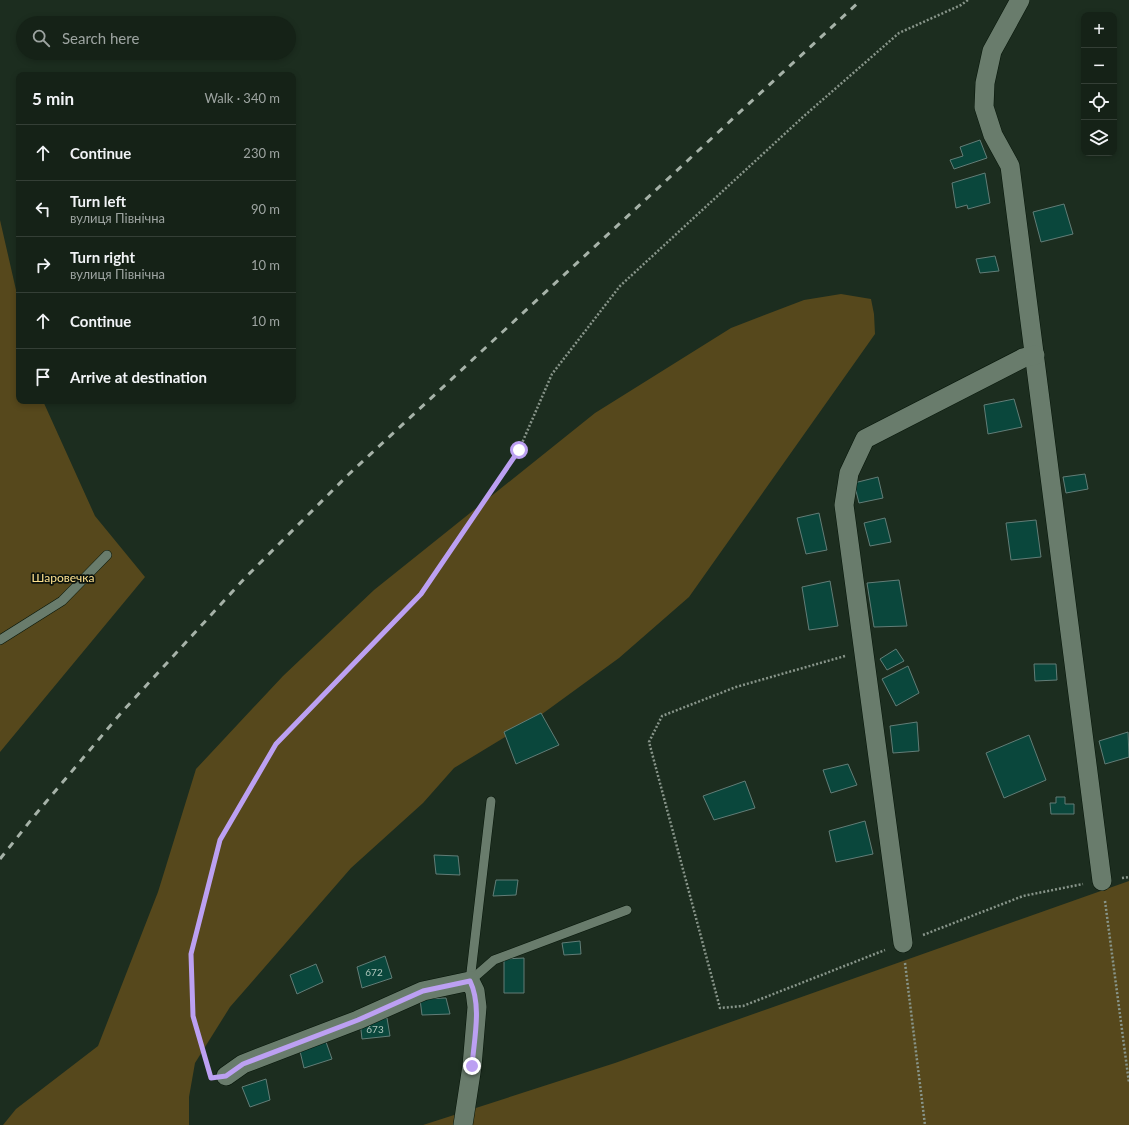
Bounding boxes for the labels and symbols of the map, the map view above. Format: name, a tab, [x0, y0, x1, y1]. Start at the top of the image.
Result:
route start	[510, 441, 528, 459]
park label: Шаровечка	[32, 570, 94, 585]
house number: 672	[365, 966, 383, 978]
house number: 673	[366, 1023, 384, 1035]
route end	[463, 1057, 481, 1075]

